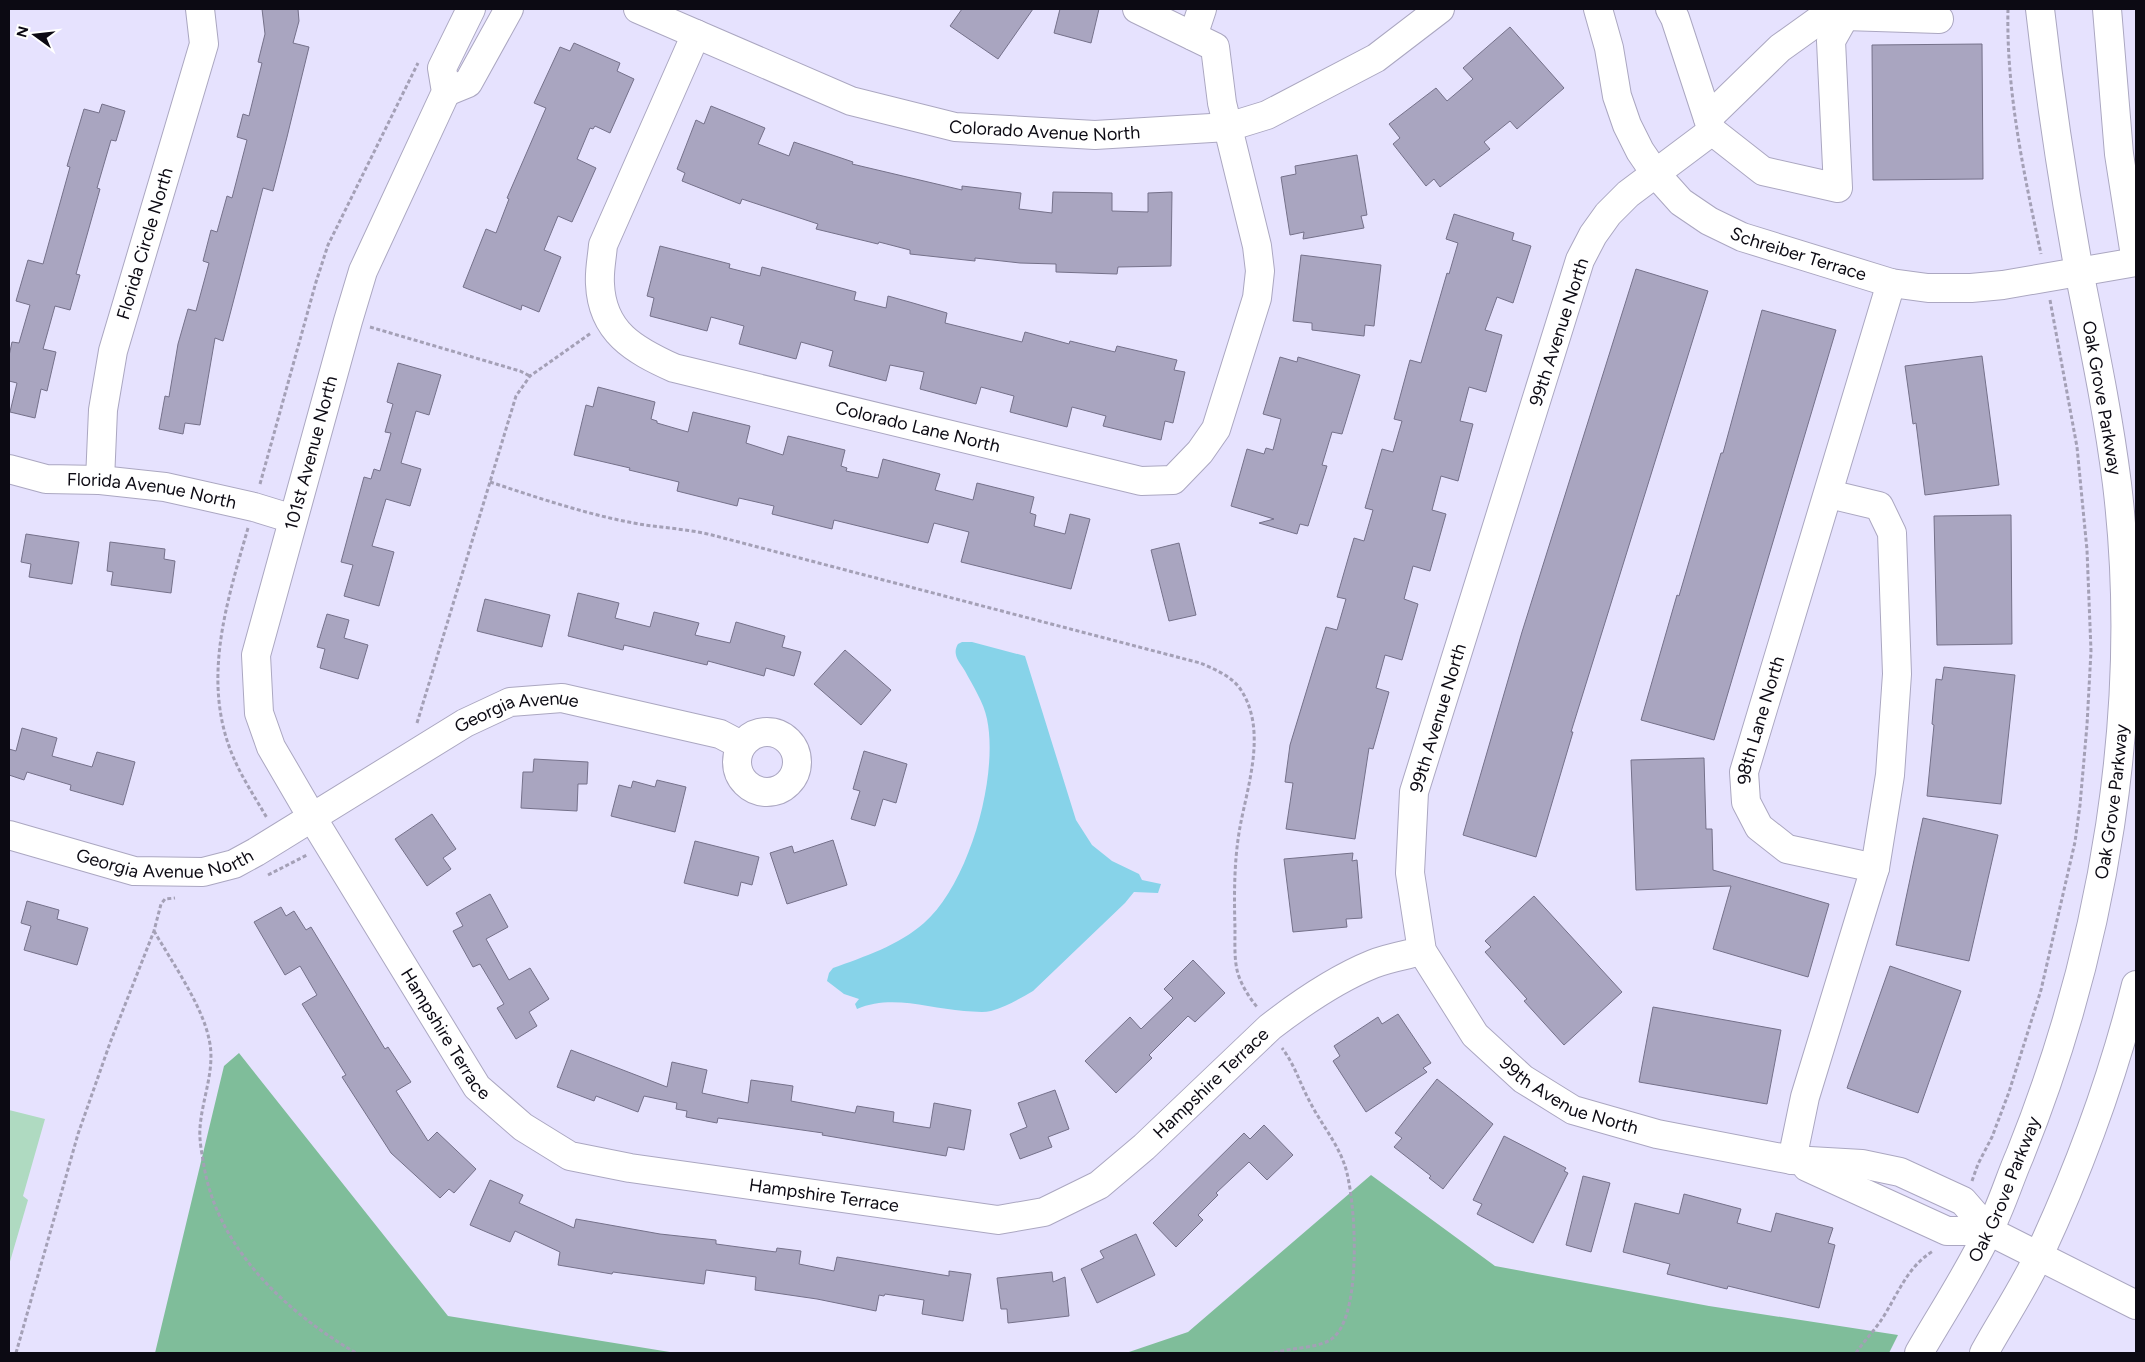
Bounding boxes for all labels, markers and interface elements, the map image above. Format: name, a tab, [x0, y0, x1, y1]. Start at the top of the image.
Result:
north arrow	[10, 10, 60, 60]
text: N	[13, 24, 33, 39]
street label: Colorado Avenue North	[949, 116, 1141, 146]
street label: Florida Circle North	[112, 165, 178, 322]
street label: Schreiber Terrace	[1727, 222, 1869, 286]
street label: 99th Avenue North	[1525, 255, 1593, 409]
street label: Oak Grove Parkway	[2078, 319, 2127, 477]
street label: 101st Avenue North	[280, 374, 342, 532]
street label: Colorado Lane North	[833, 396, 1002, 458]
street label: Florida Avenue North	[67, 468, 239, 514]
street label: 99th Avenue North	[1405, 641, 1471, 795]
street label: 98th Lane North	[1733, 653, 1789, 785]
street label: Georgia Avenue	[450, 687, 581, 738]
street label: Oak Grove Parkway	[2090, 723, 2133, 881]
street label: Georgia Avenue North	[74, 844, 257, 883]
street label: Hampshire Terrace	[396, 964, 495, 1105]
street label: Hampshire Terrace	[1149, 1023, 1273, 1143]
street label: 99th Avenue North	[1495, 1052, 1641, 1139]
street label: Oak Grove Parkway	[1963, 1113, 2045, 1266]
street label: Hampshire Terrace	[748, 1174, 901, 1217]

